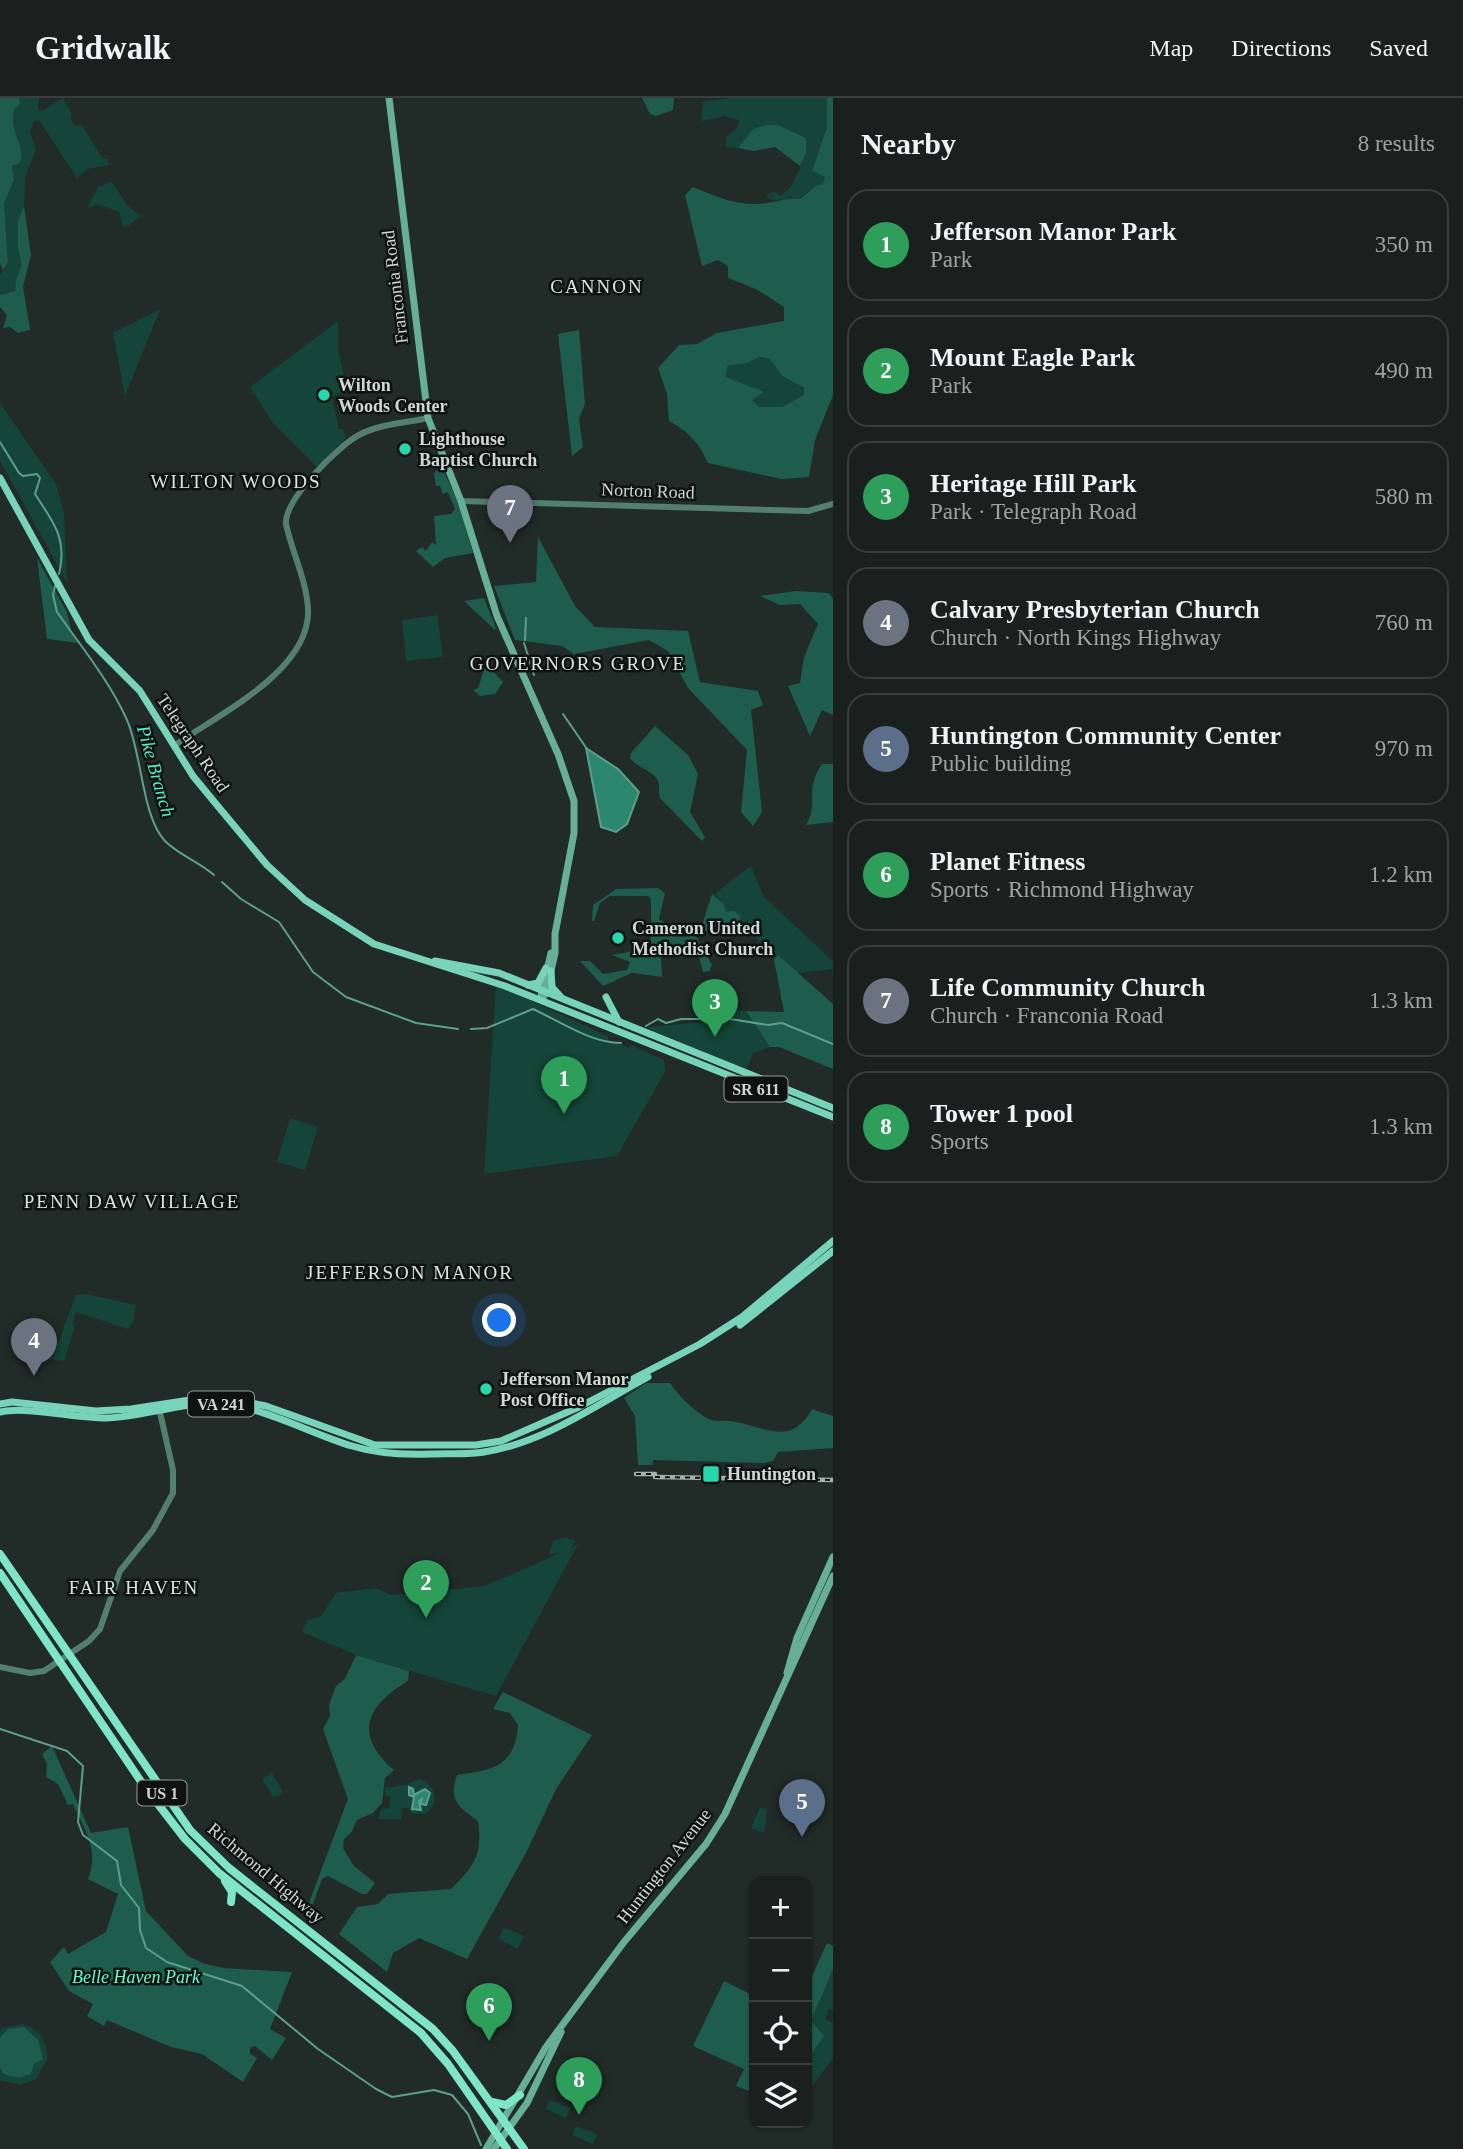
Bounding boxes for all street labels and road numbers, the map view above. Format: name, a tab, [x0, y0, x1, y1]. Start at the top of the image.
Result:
street label: Franconia Road	[378, 229, 412, 345]
street label: Norton Road	[601, 479, 695, 503]
street label: Telegraph Road	[153, 690, 233, 796]
road number: SR 611	[724, 1077, 788, 1102]
road number: VA 241	[188, 1392, 254, 1416]
road number: US 1	[138, 1780, 186, 1806]
street label: Huntington Avenue	[613, 1805, 715, 1927]
street label: Richmond Highway	[204, 1819, 328, 1927]

